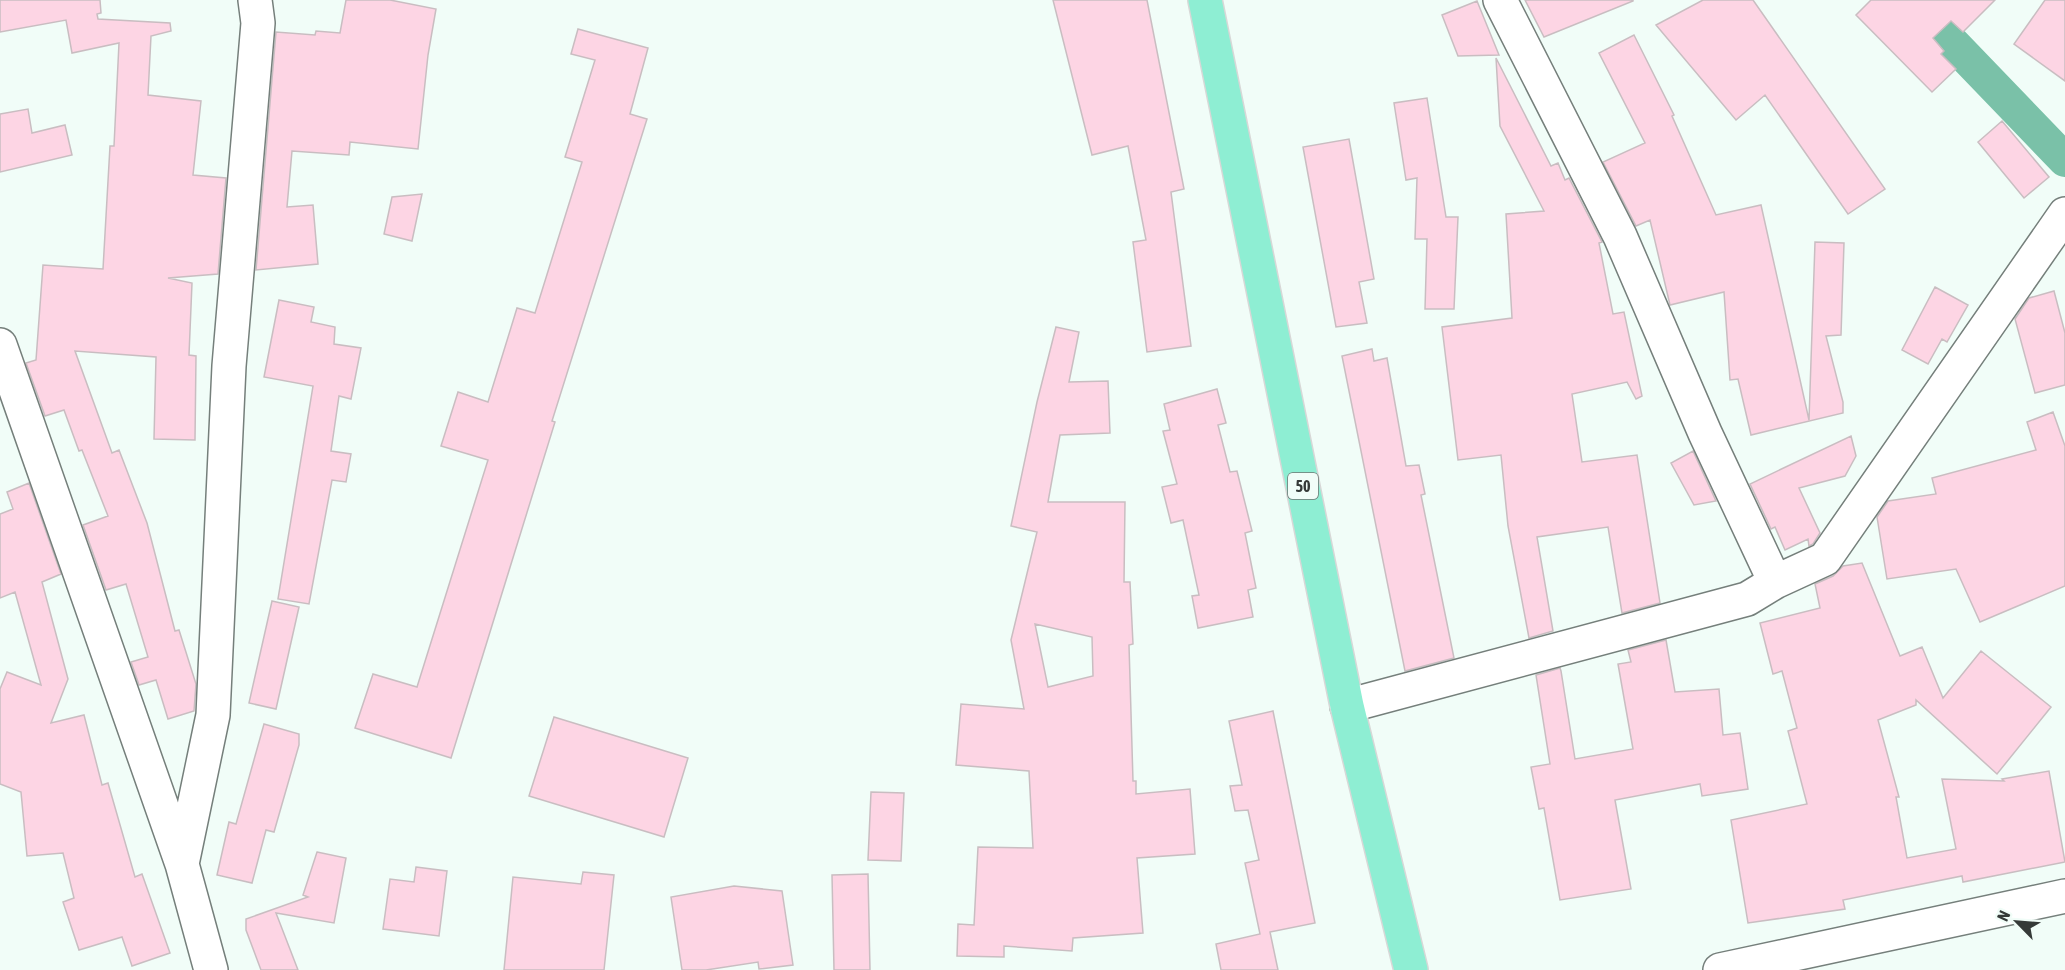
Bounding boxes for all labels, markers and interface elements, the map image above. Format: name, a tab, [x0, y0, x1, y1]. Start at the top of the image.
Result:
road number: 50	[1288, 473, 1318, 499]
north arrow	[1987, 892, 2047, 952]
text: N	[1993, 908, 2014, 924]

